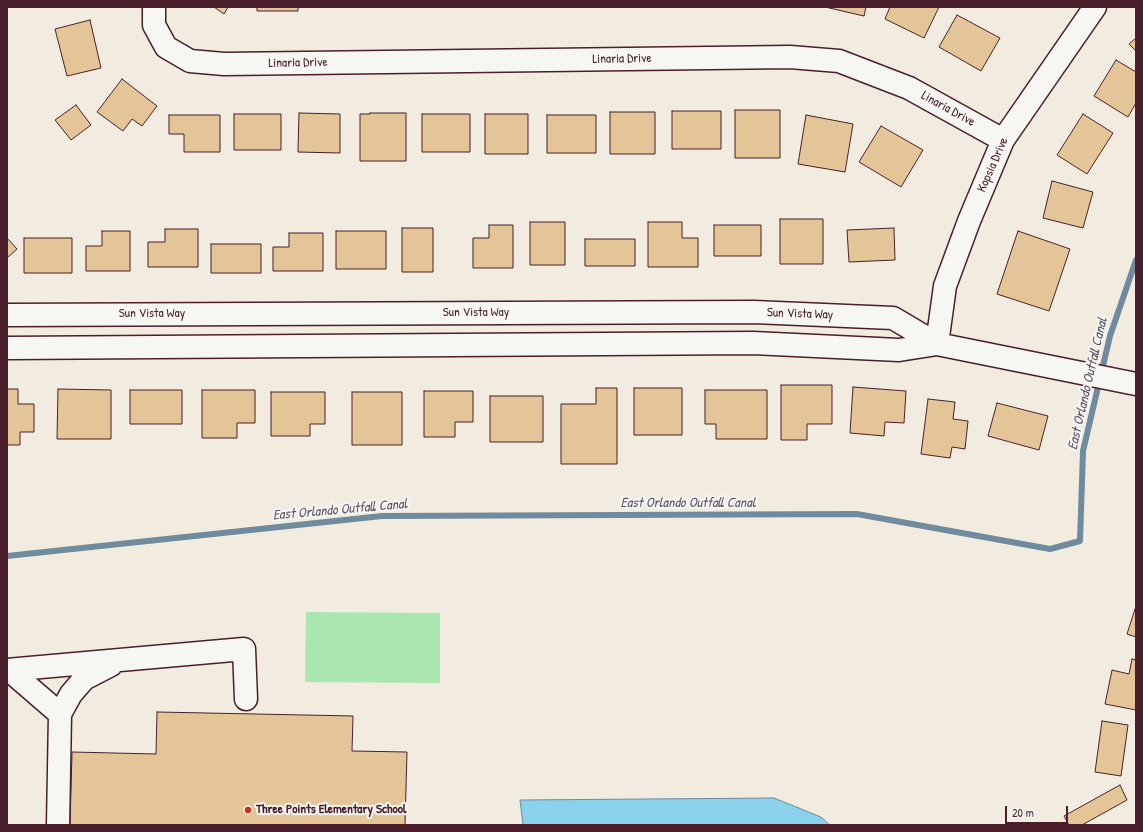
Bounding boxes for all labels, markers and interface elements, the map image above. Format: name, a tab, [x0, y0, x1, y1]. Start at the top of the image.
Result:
street label: Linaria Drive	[592, 51, 652, 67]
street label: Linaria Drive	[268, 55, 328, 71]
street label: Linaria Drive	[918, 88, 978, 130]
street label: Kopsia Drive	[974, 135, 1012, 195]
street label: Sun Vista Way	[443, 305, 509, 321]
street label: Sun Vista Way	[767, 305, 833, 323]
street label: Sun Vista Way	[119, 306, 185, 322]
water label: East Orlando Outfall Canal	[1065, 316, 1111, 452]
water label: East Orlando Outfall Canal	[621, 495, 755, 511]
water label: East Orlando Outfall Canal	[272, 496, 408, 524]
scale bar	[1007, 798, 1070, 824]
place label: Three Points Elementary School	[256, 802, 406, 818]
text: 20 m	[1012, 804, 1034, 821]
marker: Three Points Elementary School	[243, 805, 253, 815]

